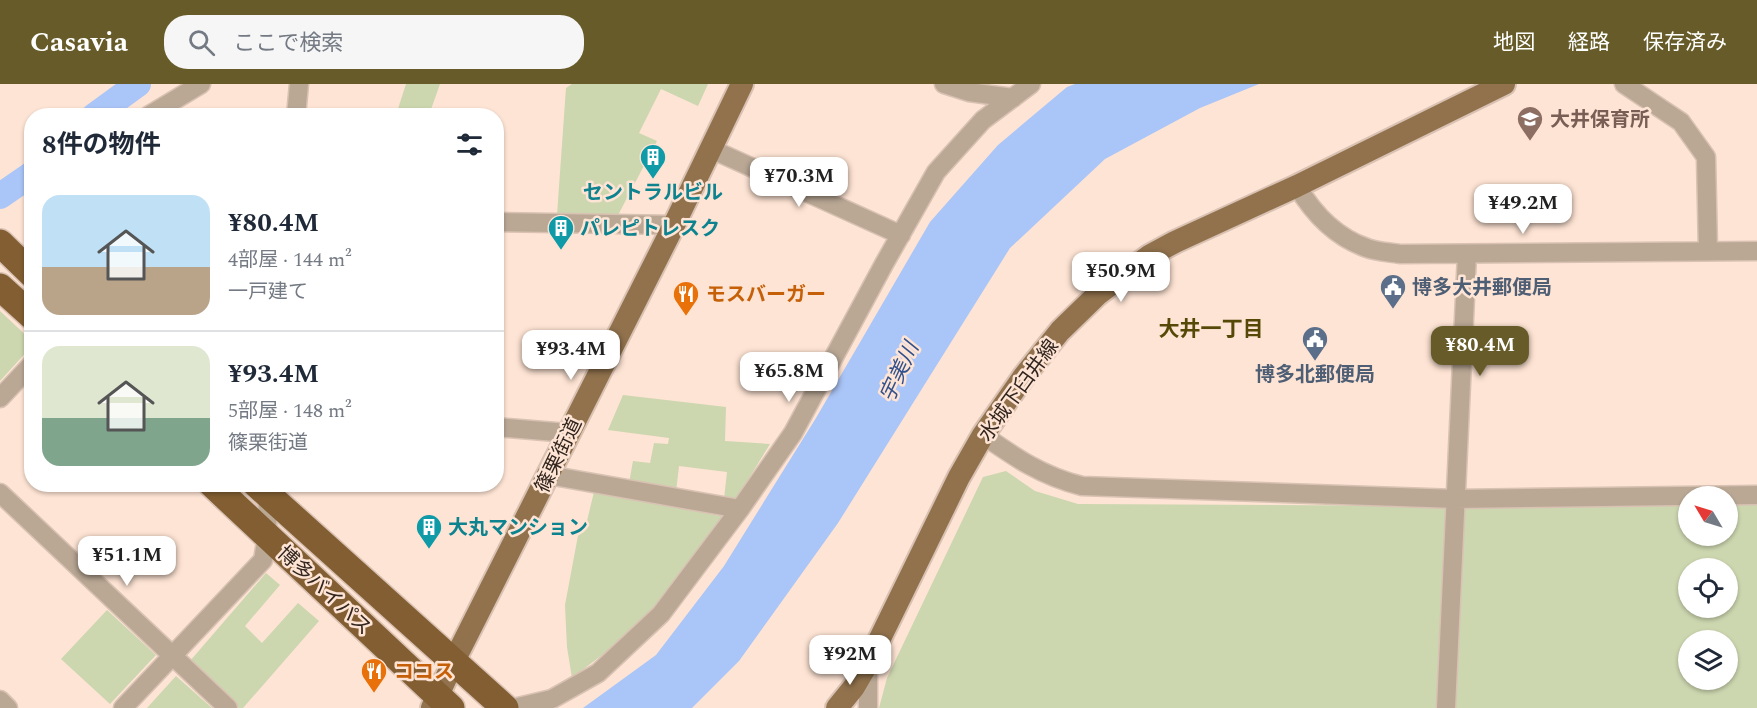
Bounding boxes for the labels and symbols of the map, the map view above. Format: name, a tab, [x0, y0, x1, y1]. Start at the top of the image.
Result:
school or university icon: 大井保育所	[1515, 104, 1545, 142]
place label: 大井保育所	[1550, 105, 1650, 135]
building icon: セントラルビル	[638, 142, 668, 180]
pin: ¥70.3M	[750, 157, 848, 208]
place label: セントラルビル	[583, 178, 723, 208]
pin: ¥49.2M	[1474, 184, 1572, 235]
building icon: パレピトレスク	[546, 213, 576, 251]
place label: パレピトレスク	[580, 214, 720, 244]
pin: ¥50.9M	[1072, 252, 1170, 303]
public building icon: 博多大井郵便局	[1378, 272, 1408, 310]
place label: 博多大井郵便局	[1412, 273, 1552, 303]
restaurant icon: モスバーガー	[671, 279, 701, 317]
place label: モスバーガー	[706, 280, 826, 310]
district label: 大井一丁目	[1159, 314, 1264, 346]
public building icon: 博多北郵便局	[1300, 324, 1330, 362]
pin: ¥80.4M	[1431, 326, 1529, 377]
pin: ¥93.4M	[522, 330, 620, 381]
street label: 水城下臼井線	[971, 333, 1066, 448]
water label: 宇美川	[872, 335, 929, 408]
pin: ¥65.8M	[740, 352, 838, 403]
place label: 博多北郵便局	[1255, 360, 1375, 390]
street label: 篠栗街道	[528, 413, 590, 498]
north arrow	[1678, 486, 1738, 546]
building icon: 大丸マンション	[414, 512, 444, 550]
place label: 大丸マンション	[448, 513, 588, 543]
pin: ¥51.1M	[78, 536, 176, 587]
street label: 博多バイパス	[270, 539, 378, 642]
pin: ¥92M	[814, 635, 886, 686]
restaurant icon: ココス	[359, 656, 389, 694]
place label: ココス	[394, 657, 454, 687]

